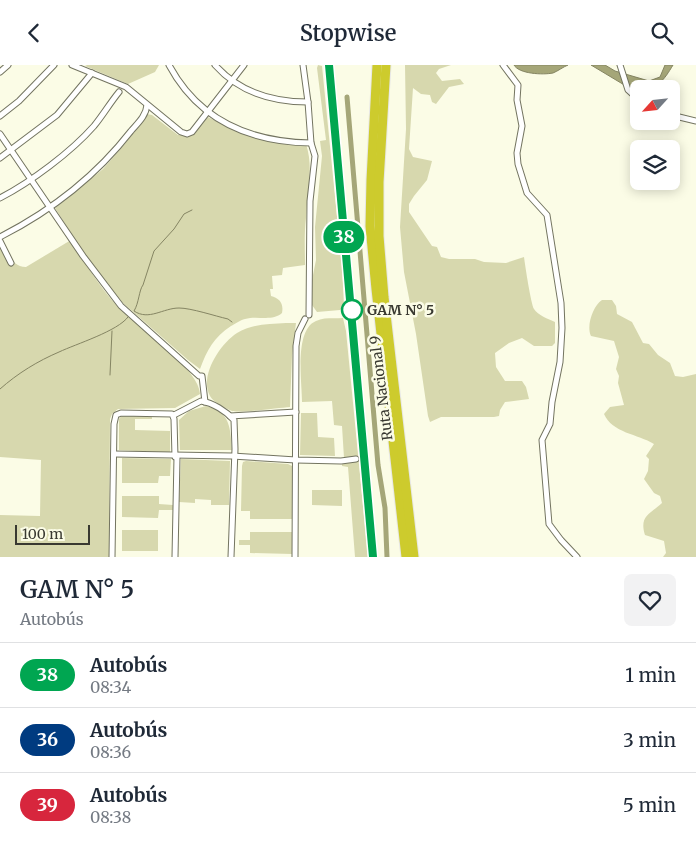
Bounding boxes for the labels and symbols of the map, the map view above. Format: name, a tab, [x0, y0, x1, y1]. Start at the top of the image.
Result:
north arrow	[630, 80, 680, 130]
line badge: 38	[322, 221, 366, 253]
marker: GAM N° 5	[341, 299, 363, 321]
place label: GAM N° 5	[367, 301, 434, 319]
street label: Ruta Nacional 9	[366, 335, 396, 441]
scale bar	[15, 522, 90, 545]

